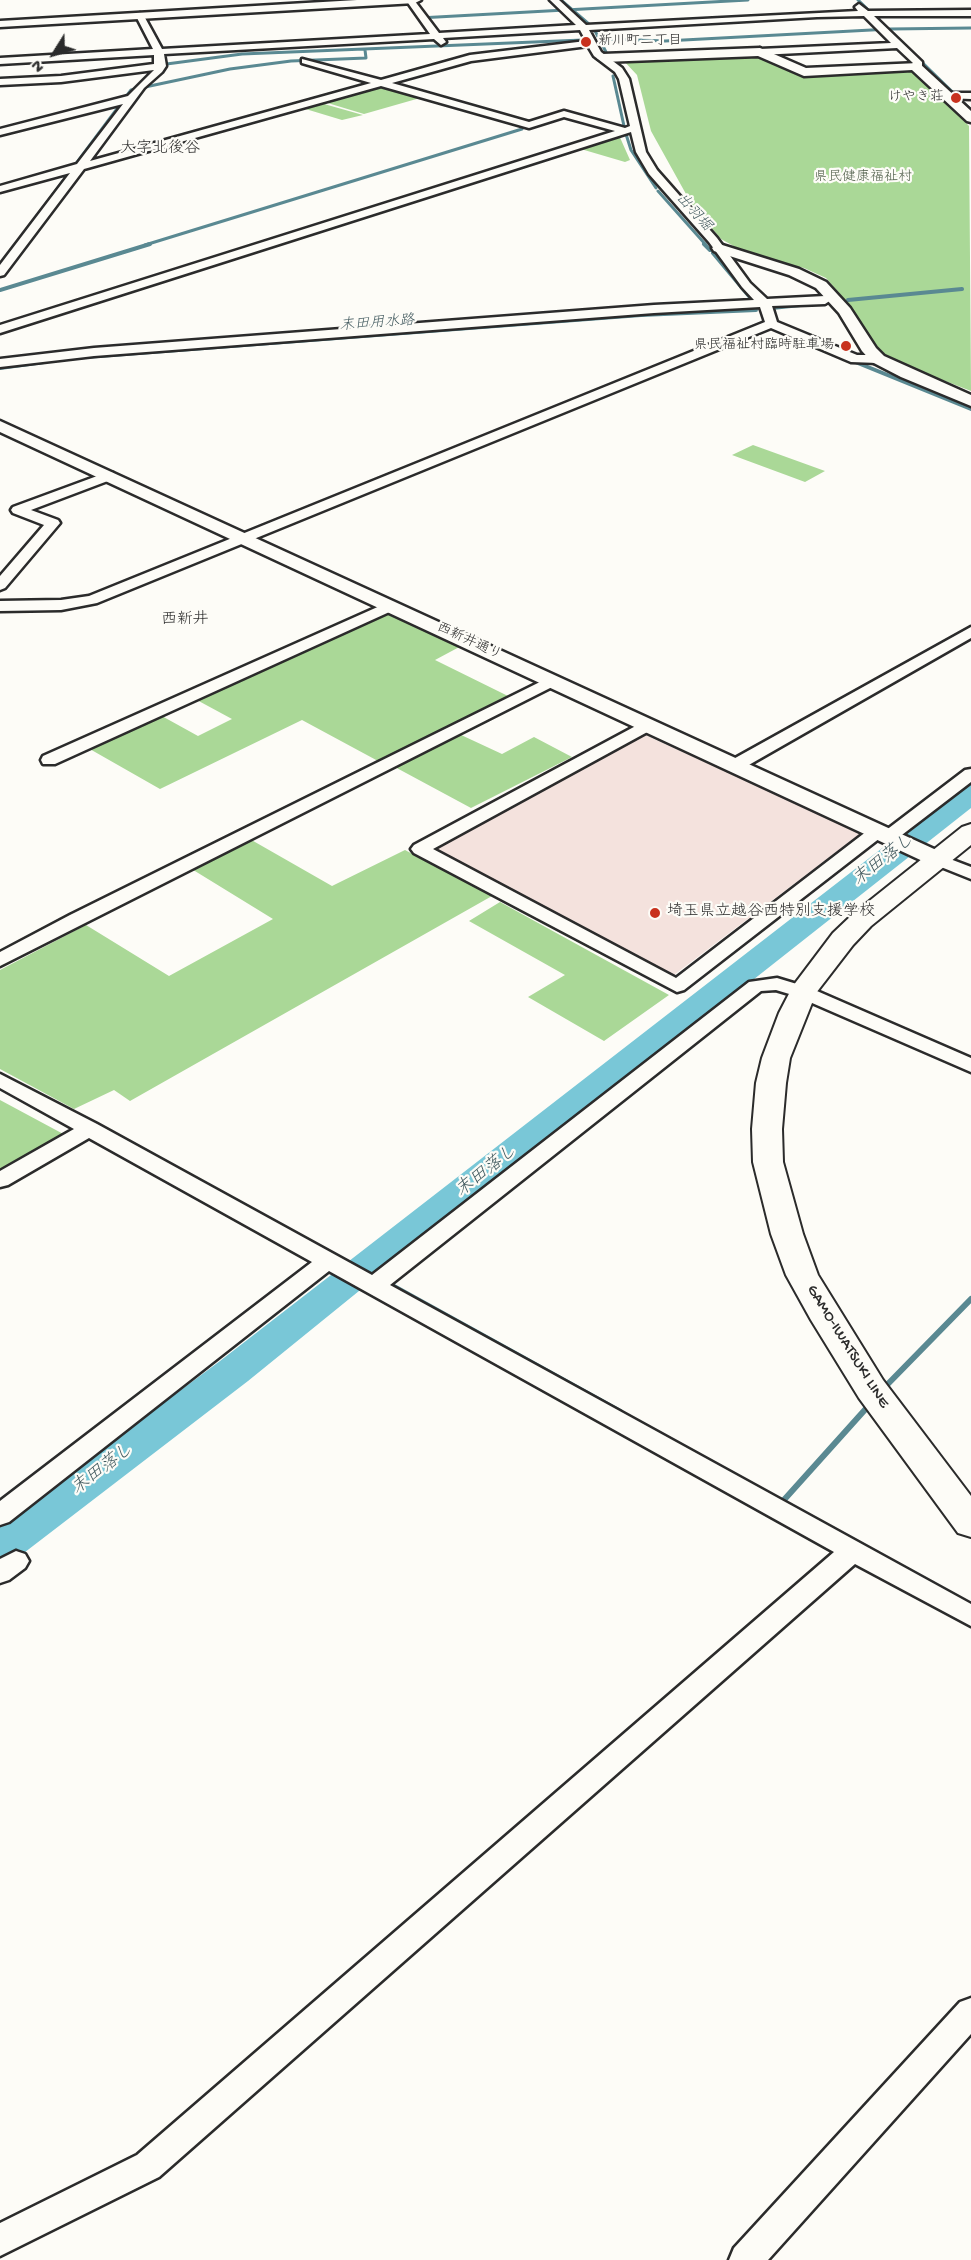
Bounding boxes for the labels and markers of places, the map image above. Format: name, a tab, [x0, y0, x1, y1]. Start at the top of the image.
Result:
place label: 新川町二丁目	[598, 34, 682, 50]
marker: 新川町二丁目	[579, 35, 593, 49]
place label: けやき荘	[888, 90, 944, 106]
marker: けやき荘	[949, 91, 963, 105]
place label: 県民福祉村臨時駐車場	[694, 338, 834, 354]
marker: 県民福祉村臨時駐車場	[839, 339, 853, 353]
place label: 埼玉県立越谷西特別支援学校	[667, 903, 875, 923]
marker: 埼玉県立越谷西特別支援学校	[648, 906, 662, 920]

